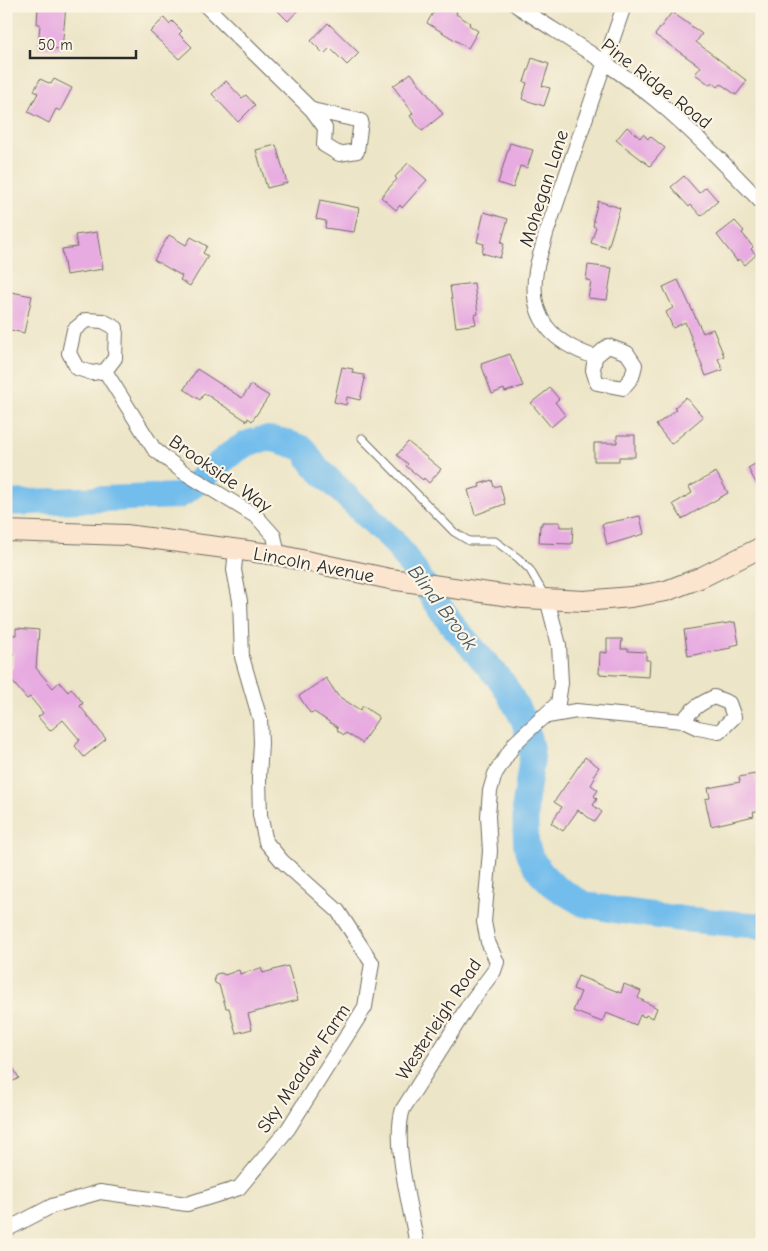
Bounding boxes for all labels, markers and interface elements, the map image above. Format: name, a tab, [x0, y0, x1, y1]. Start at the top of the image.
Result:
scale bar	[30, 28, 136, 60]
street label: Pine Ridge Road	[597, 34, 716, 134]
text: 50 m	[38, 36, 73, 54]
street label: Mohegan Lane	[515, 127, 573, 249]
street label: Brookside Way	[165, 430, 276, 518]
street label: Lincoln Avenue	[252, 543, 376, 587]
water label: Blind Brook	[403, 560, 482, 655]
street label: Westerleigh Road	[391, 955, 486, 1084]
street label: Sky Meadow Farm	[253, 1000, 355, 1137]

